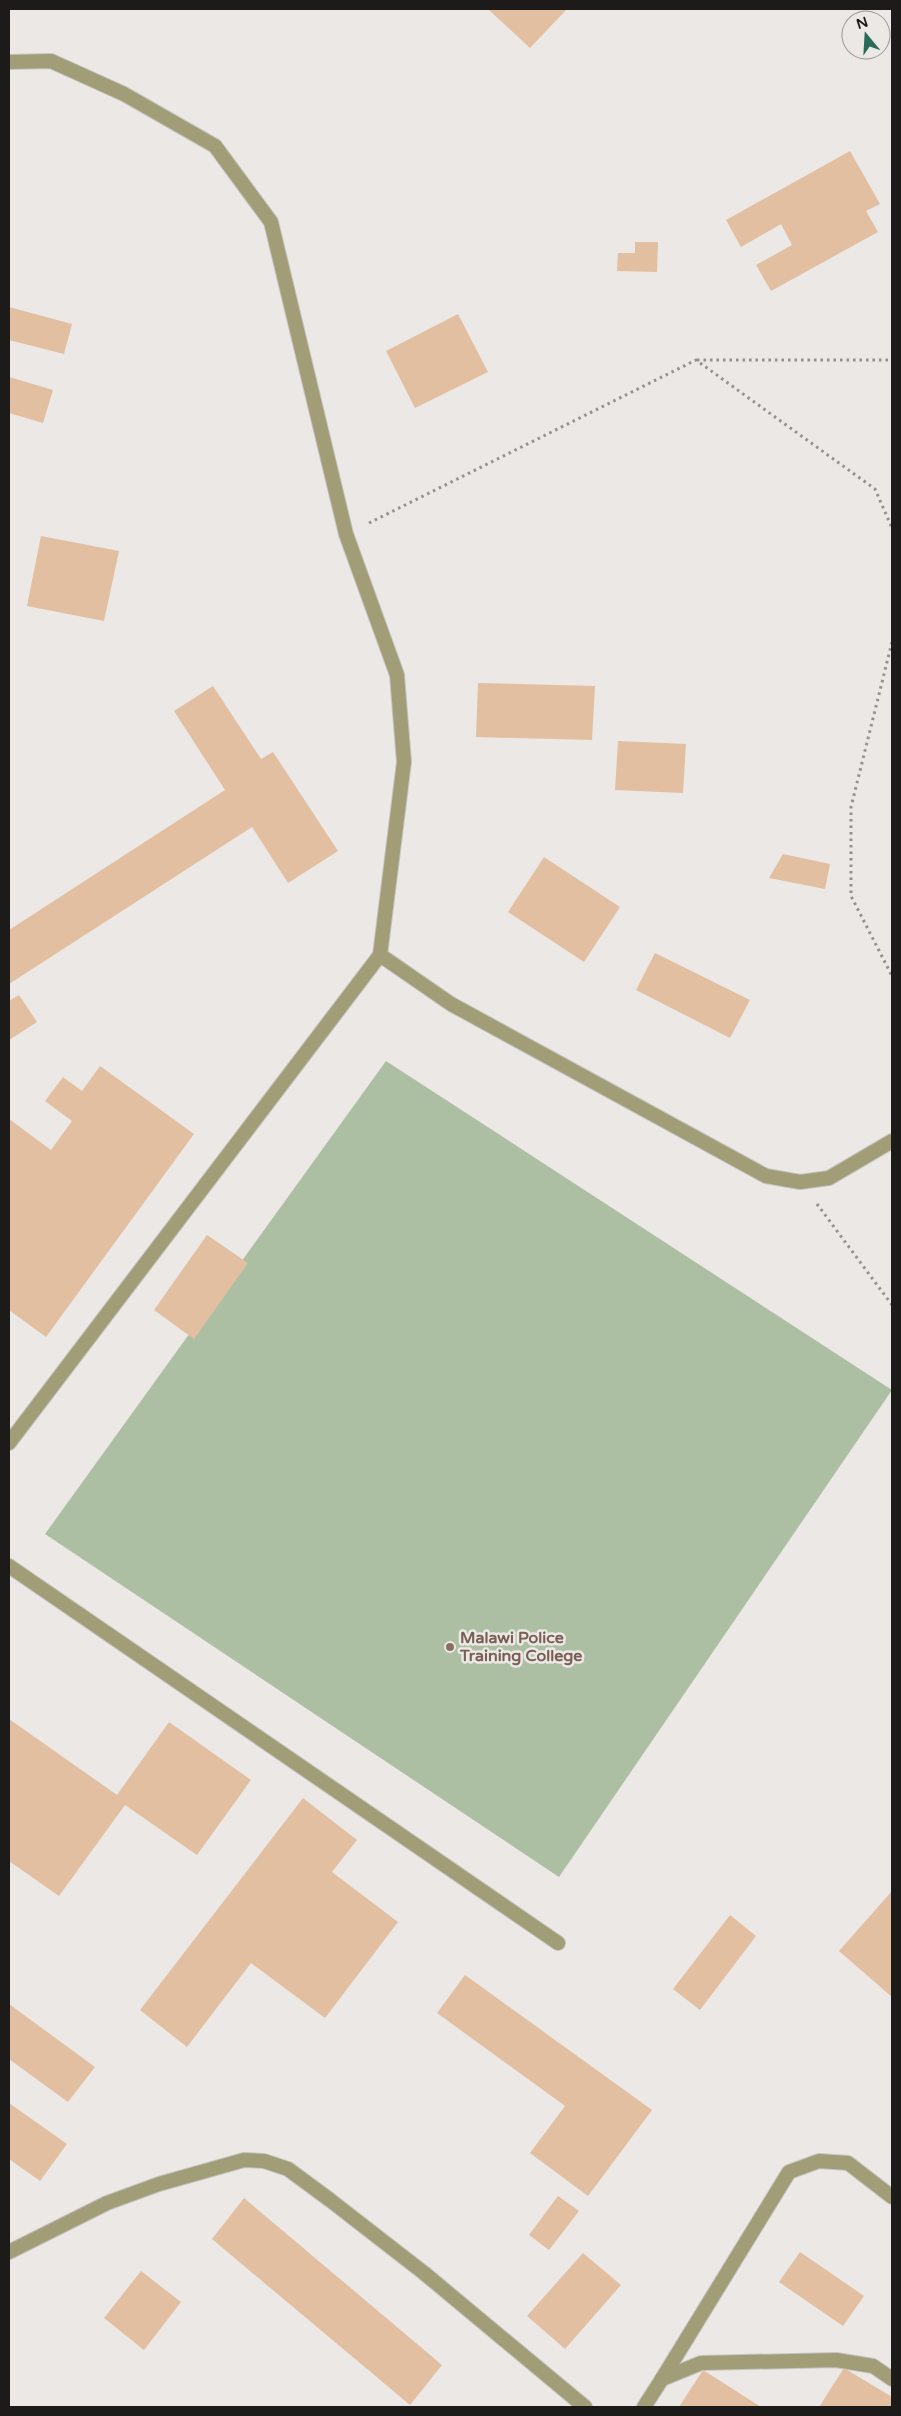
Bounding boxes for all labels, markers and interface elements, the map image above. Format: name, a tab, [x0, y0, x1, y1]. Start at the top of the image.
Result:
north arrow	[841, 10, 891, 60]
text: N	[854, 13, 870, 33]
place label: Malawi Police Training College	[459, 1628, 582, 1666]
marker: Malawi Police Training College	[444, 1641, 456, 1653]

